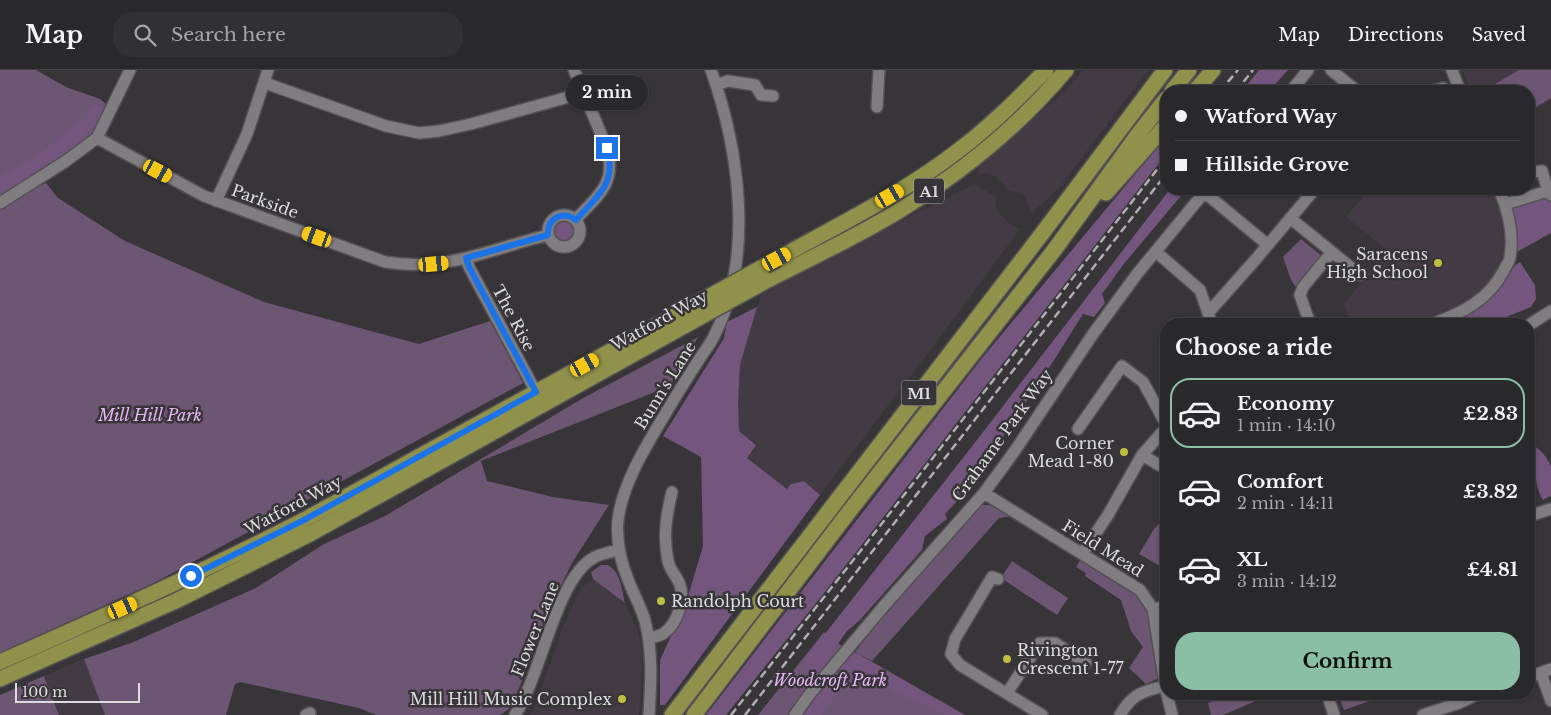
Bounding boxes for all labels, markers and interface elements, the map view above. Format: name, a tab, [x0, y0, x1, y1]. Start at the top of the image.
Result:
search box	[113, 12, 463, 57]
text: Map	[25, 20, 83, 49]
icon: search	[131, 21, 159, 49]
text: Search here	[171, 23, 286, 46]
text: Map	[1278, 24, 1320, 46]
text: Directions	[1348, 24, 1444, 46]
text: Saved	[1472, 24, 1526, 46]
callout: 2 min	[566, 75, 648, 110]
text: 2 min	[582, 82, 632, 102]
text: Watford Way	[1205, 105, 1337, 128]
route end	[596, 137, 618, 159]
text: Hillside Grove	[1205, 153, 1349, 176]
car	[141, 157, 174, 185]
road number: A1	[914, 178, 944, 204]
street label: Parkside	[229, 180, 301, 222]
car	[873, 182, 906, 210]
car	[300, 225, 333, 249]
place label: Saracens High School	[1327, 244, 1428, 282]
car	[760, 245, 793, 273]
car	[418, 255, 449, 273]
marker: Saracens High School	[1432, 257, 1444, 269]
street label: The Rise	[488, 281, 540, 355]
street label: Watford Way	[606, 285, 712, 355]
text: Choose a ride	[1175, 334, 1332, 361]
street label: Bunn's Lane	[630, 337, 700, 433]
car	[568, 351, 601, 379]
street label: Grahame Park Way	[947, 364, 1057, 505]
road number: M1	[902, 380, 936, 406]
icon: car	[1177, 391, 1222, 436]
text: Economy	[1237, 392, 1334, 415]
text: £2.83	[1463, 402, 1518, 425]
park label: Mill Hill Park	[97, 405, 202, 425]
text: 1 min · 14:10	[1237, 415, 1336, 435]
place label: Corner Mead 1-80	[1028, 433, 1114, 471]
marker: Corner Mead 1-80	[1118, 446, 1130, 458]
icon: car	[1177, 469, 1222, 514]
text: Comfort	[1237, 470, 1324, 493]
street label: Watford Way	[240, 471, 346, 540]
text: £3.82	[1463, 480, 1518, 503]
text: 2 min · 14:11	[1237, 493, 1334, 513]
street label: Field Mead	[1059, 515, 1147, 581]
icon: car	[1177, 547, 1222, 592]
text: XL	[1237, 548, 1267, 571]
text: £4.81	[1467, 558, 1518, 581]
route start	[180, 565, 202, 587]
text: 3 min · 14:12	[1237, 571, 1337, 591]
street label: Flower Lane	[507, 578, 563, 680]
place label: Randolph Court	[671, 591, 804, 611]
car	[106, 595, 139, 621]
marker: Randolph Court	[655, 595, 667, 607]
button: Confirm	[1175, 632, 1520, 690]
place label: Rivington Crescent 1-77	[1017, 640, 1125, 678]
marker: Rivington Crescent 1-77	[1001, 653, 1013, 665]
park label: Woodcroft Park	[773, 670, 887, 690]
scale bar	[15, 680, 140, 703]
text: 100 m	[22, 683, 67, 701]
place label: Mill Hill Music Complex	[410, 689, 612, 709]
marker: Mill Hill Music Complex	[616, 693, 628, 705]

